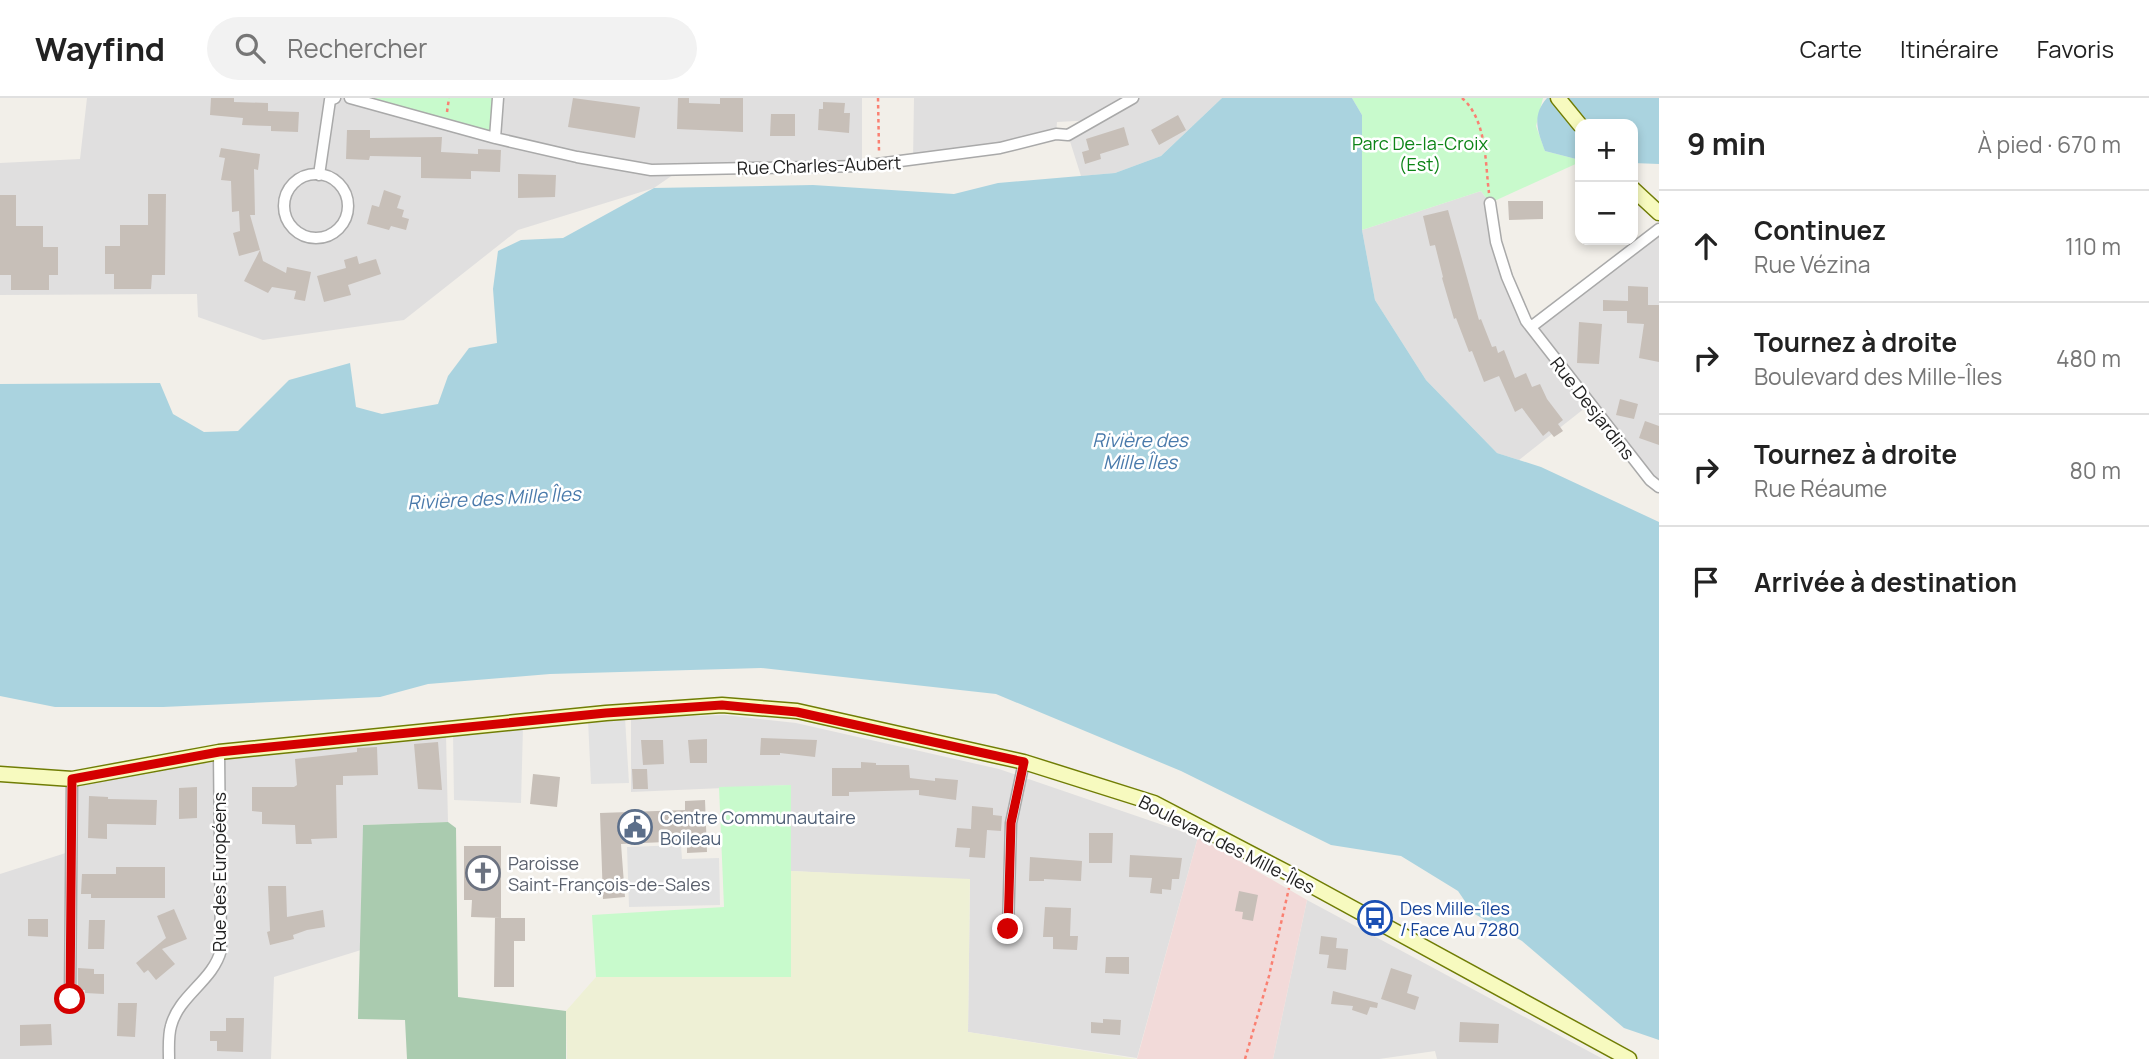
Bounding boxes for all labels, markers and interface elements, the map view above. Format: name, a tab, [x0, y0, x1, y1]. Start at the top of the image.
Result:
search box	[207, 17, 697, 80]
text: Wayfind	[35, 26, 165, 71]
icon: search	[231, 29, 269, 67]
text: Rechercher	[287, 30, 427, 66]
text: Carte	[1800, 32, 1862, 65]
text: Itinéraire	[1900, 32, 1999, 65]
text: Favoris	[2037, 32, 2114, 65]
map controls	[1575, 119, 1638, 245]
button: +	[1575, 119, 1638, 182]
text: 9 min	[1687, 123, 1766, 164]
text: À pied · 670 m	[1977, 128, 2121, 160]
park label: Parc De-la-Croix (Est)	[1352, 131, 1488, 176]
street label: Rue Charles-Aubert	[736, 150, 902, 180]
button: −	[1575, 182, 1638, 245]
text: Continuez	[1754, 212, 1886, 248]
icon: ahead	[1687, 227, 1725, 265]
text: 110 m	[2065, 230, 2121, 262]
text: Rue Vézina	[1754, 248, 1870, 280]
text: Tournez à droite	[1754, 324, 1957, 360]
icon: right	[1687, 339, 1725, 377]
text: 480 m	[2056, 342, 2121, 374]
street label: Rue Desjardins	[1545, 352, 1641, 464]
text: Boulevard des Mille-Îles	[1754, 360, 2002, 392]
water label: Rivière des Mille Îles	[1092, 427, 1190, 475]
text: Tournez à droite	[1754, 436, 1957, 472]
icon: right	[1687, 451, 1725, 489]
text: 80 m	[2070, 454, 2121, 486]
text: Rue Réaume	[1754, 472, 1887, 504]
water label: Rivière des Mille Îles	[407, 480, 583, 516]
icon: arrive	[1687, 563, 1725, 601]
text: Arrivée à destination	[1754, 564, 2017, 600]
street label: Boulevard des Mille-Îles	[1135, 789, 1319, 899]
street label: Rue des Européens	[207, 792, 231, 952]
place label: Centre Communautaire Boileau	[660, 805, 856, 850]
public building icon: Centre Communautaire Boileau	[616, 808, 654, 846]
place label: Paroisse Saint-François-de-Sales	[508, 851, 710, 896]
church icon: Paroisse Saint-François-de-Sales	[464, 854, 502, 892]
place label: Des Mille-îles / Face Au 7280	[1400, 896, 1520, 941]
bus stop icon: Des Mille-îles / Face Au 7280	[1356, 899, 1394, 937]
route end	[992, 913, 1023, 944]
route start	[54, 983, 85, 1014]

